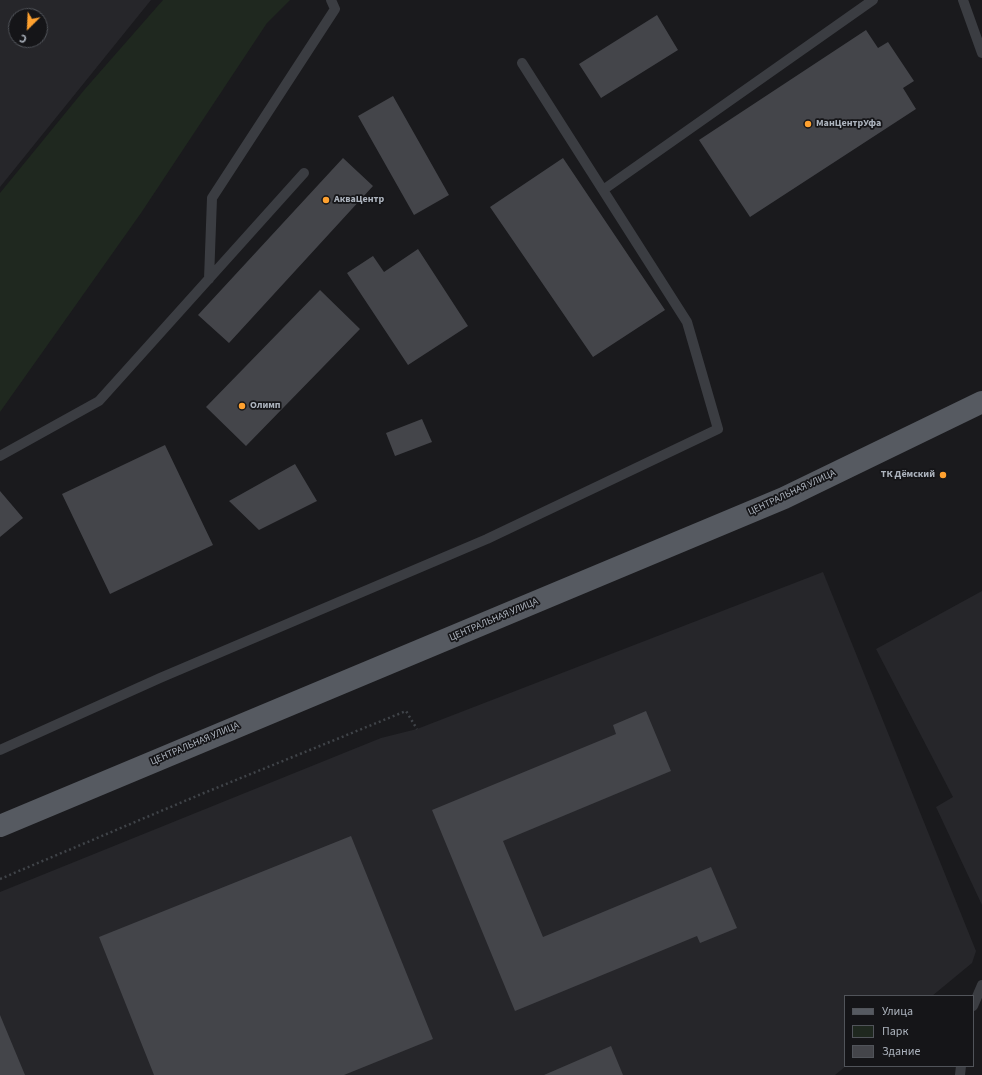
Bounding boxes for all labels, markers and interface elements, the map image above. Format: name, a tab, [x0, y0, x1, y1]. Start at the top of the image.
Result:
north arrow	[8, 8, 48, 48]
text: С	[17, 30, 29, 47]
place label: МанЦентрУфа	[816, 118, 881, 130]
marker: МанЦентрУфа	[803, 119, 813, 129]
place label: АкваЦентр	[334, 194, 384, 206]
marker: АкваЦентр	[321, 195, 331, 205]
place label: Олимп	[250, 400, 281, 412]
marker: Олимп	[237, 401, 247, 411]
street label: ЦЕНТРАЛЬНАЯ УЛИЦА	[746, 467, 838, 519]
place label: ТК Дёмский	[881, 469, 935, 481]
marker: ТК Дёмский	[938, 470, 948, 480]
street label: ЦЕНТРАЛЬНАЯ УЛИЦА	[448, 596, 540, 644]
street label: ЦЕНТРАЛЬНАЯ УЛИЦА	[149, 720, 241, 768]
legend	[844, 995, 974, 1067]
text: Улица	[882, 1003, 913, 1020]
text: Парк	[882, 1023, 908, 1040]
text: Здание	[882, 1043, 921, 1060]

